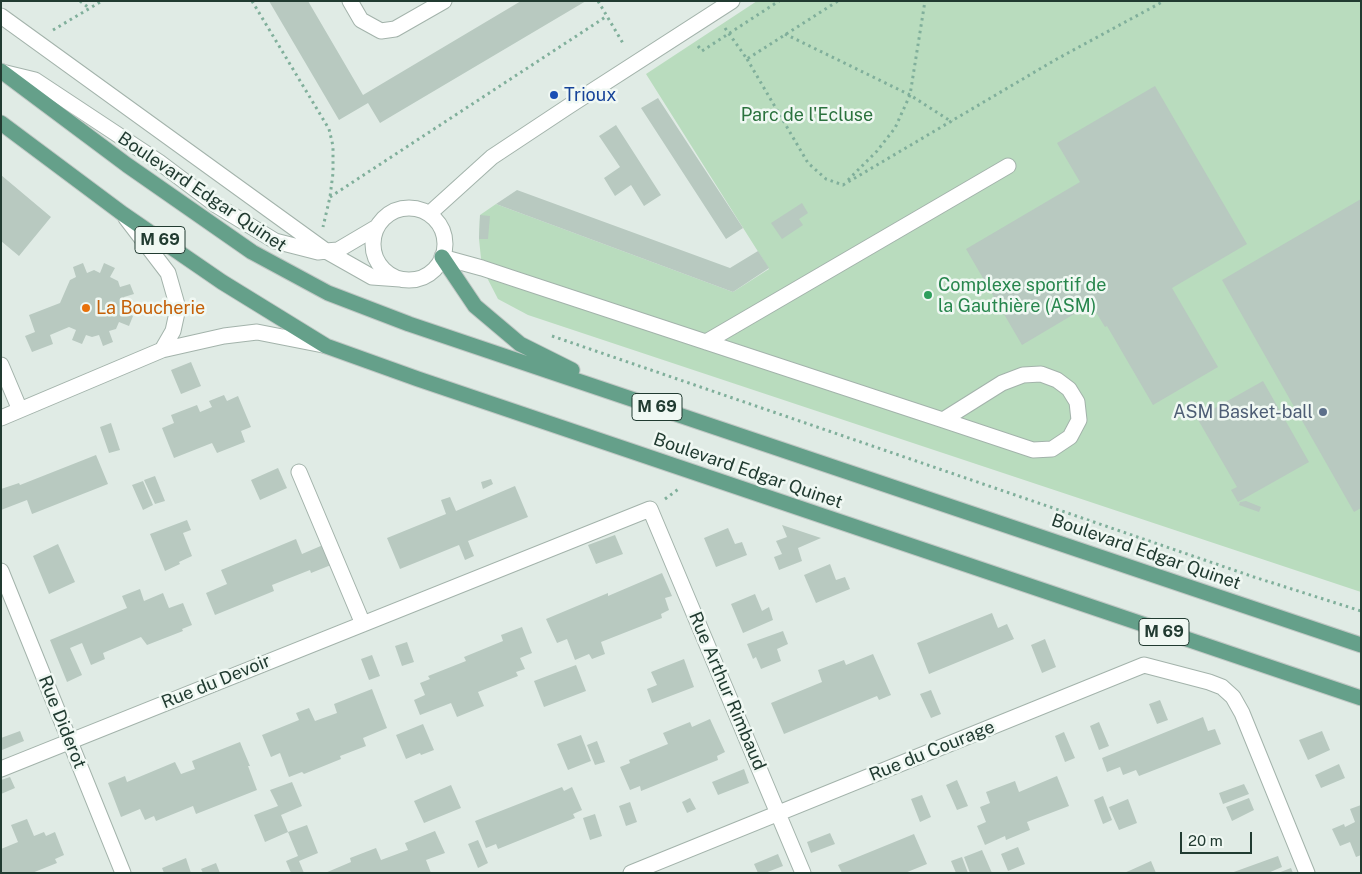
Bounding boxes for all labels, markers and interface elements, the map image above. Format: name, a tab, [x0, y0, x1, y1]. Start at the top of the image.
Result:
place label: Trioux	[564, 84, 616, 106]
marker: Trioux	[548, 89, 560, 101]
park label: Parc de l'Ecluse	[741, 104, 873, 126]
street label: Boulevard Edgar Quinet	[114, 128, 290, 256]
road number: M 69	[135, 226, 185, 254]
place label: Complexe sportif de la Gauthière (ASM)	[938, 274, 1106, 316]
marker: Complexe sportif de la Gauthière (ASM)	[922, 289, 934, 301]
place label: La Boucherie	[96, 297, 205, 319]
marker: La Boucherie	[80, 302, 92, 314]
road number: M 69	[632, 394, 682, 421]
place label: ASM Basket-ball	[1173, 401, 1313, 423]
marker: ASM Basket-ball	[1317, 406, 1329, 418]
street label: Boulevard Edgar Quinet	[651, 428, 845, 514]
street label: Boulevard Edgar Quinet	[1049, 509, 1243, 595]
street label: Rue Arthur Rimbaud	[684, 609, 770, 773]
road number: M 69	[1139, 618, 1189, 646]
street label: Rue du Devoir	[158, 650, 274, 714]
street label: Rue Diderot	[34, 672, 90, 772]
street label: Rue du Courage	[866, 716, 998, 786]
scale bar	[1182, 822, 1254, 854]
text: 20 m	[1188, 832, 1223, 849]

